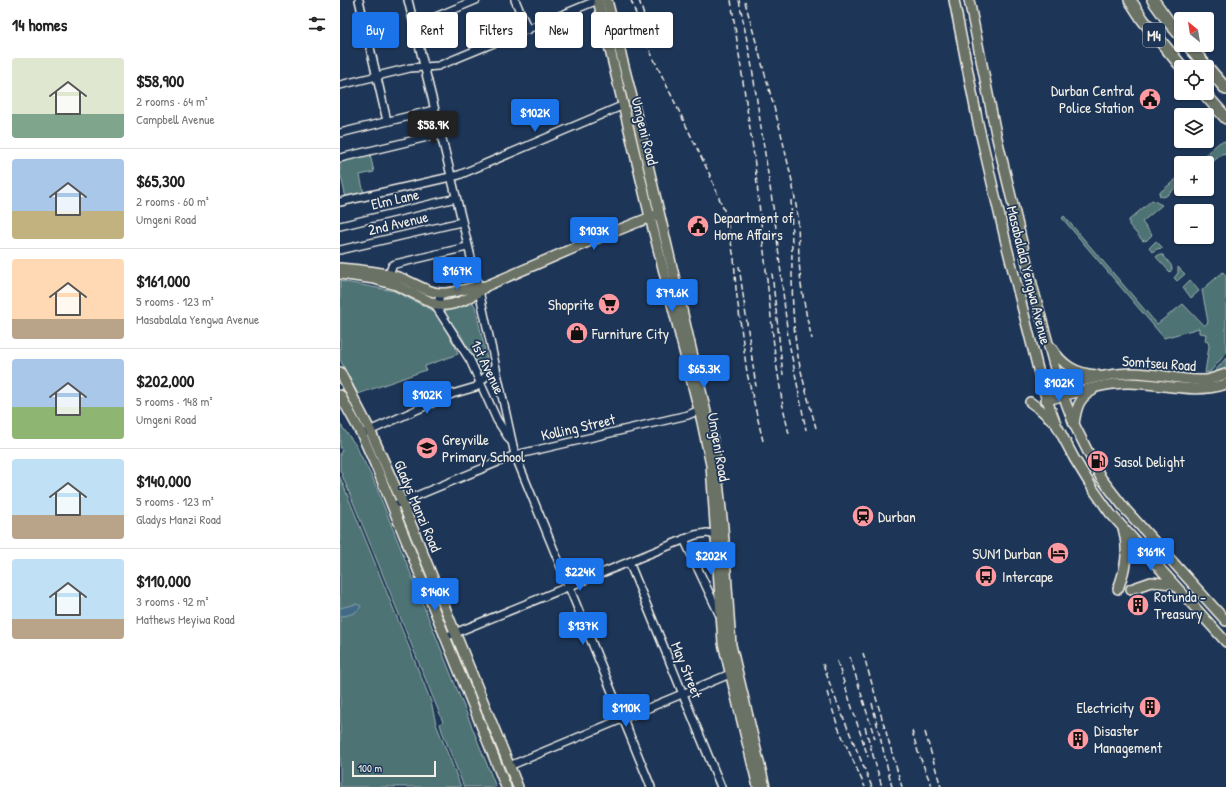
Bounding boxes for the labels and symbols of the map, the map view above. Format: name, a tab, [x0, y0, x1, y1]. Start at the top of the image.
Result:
north arrow	[1174, 12, 1214, 52]
road number: M4	[1143, 23, 1165, 47]
place label: Durban Central Police Station	[1051, 80, 1134, 118]
public building icon: Durban Central Police Station	[1137, 86, 1163, 112]
street label: Umgeni Road	[626, 95, 664, 167]
pin: $102K	[507, 99, 563, 133]
pin: $58.9K	[400, 111, 466, 145]
street label: Elm Lane	[369, 183, 421, 215]
street label: Masabalala Yengwa Avenue	[1002, 204, 1056, 346]
street label: 2nd Avenue	[366, 206, 430, 240]
place label: Department of Home Affairs	[714, 207, 794, 245]
public building icon: Department of Home Affairs	[685, 213, 711, 239]
pin: $103K	[566, 217, 622, 251]
pin: $167K	[429, 257, 485, 291]
pin: $79.6K	[639, 279, 705, 313]
supermarket icon: Shoprite	[596, 291, 622, 317]
place label: Shoprite	[548, 294, 594, 315]
shop icon: Furniture City	[564, 320, 590, 346]
place label: Furniture City	[591, 323, 669, 344]
street label: 1st Avenue	[466, 336, 510, 398]
street label: Somtseu Road	[1121, 350, 1197, 376]
pin: $65.3K	[671, 355, 737, 389]
pin: $102K	[1031, 369, 1087, 403]
pin: $102K	[399, 381, 455, 415]
street label: Kolling Street	[539, 408, 618, 446]
street label: Umgeni Road	[703, 411, 735, 483]
place label: Greyville Primary School	[442, 429, 525, 467]
school or university icon: Greyville Primary School	[414, 435, 440, 461]
fuel station icon: Sasol Delight	[1085, 448, 1111, 474]
place label: Sasol Delight	[1114, 451, 1185, 472]
street label: Gladys Manzi Road	[389, 457, 447, 555]
station icon: Durban	[850, 503, 876, 529]
place label: Durban	[878, 506, 916, 527]
pin: $161K	[1123, 538, 1179, 572]
hotel icon: SUN1 Durban	[1045, 540, 1071, 566]
pin: $202K	[683, 542, 739, 576]
place label: SUN1 Durban	[972, 543, 1042, 564]
pin: $224K	[552, 558, 608, 592]
bus stop icon: Intercape	[973, 563, 999, 589]
place label: Intercape	[1002, 566, 1053, 587]
pin: $140K	[407, 578, 463, 612]
place label: Rotunda - Treasury	[1154, 586, 1206, 624]
building icon: Rotunda - Treasury	[1125, 592, 1151, 618]
pin: $137K	[555, 612, 611, 646]
street label: May Street	[666, 638, 708, 702]
pin: $110K	[598, 694, 654, 728]
building icon: Electricity	[1137, 694, 1163, 720]
place label: Electricity	[1077, 697, 1134, 718]
place label: Disaster Management	[1094, 720, 1163, 758]
building icon: Disaster Management	[1065, 726, 1091, 752]
scale bar	[352, 759, 436, 778]

